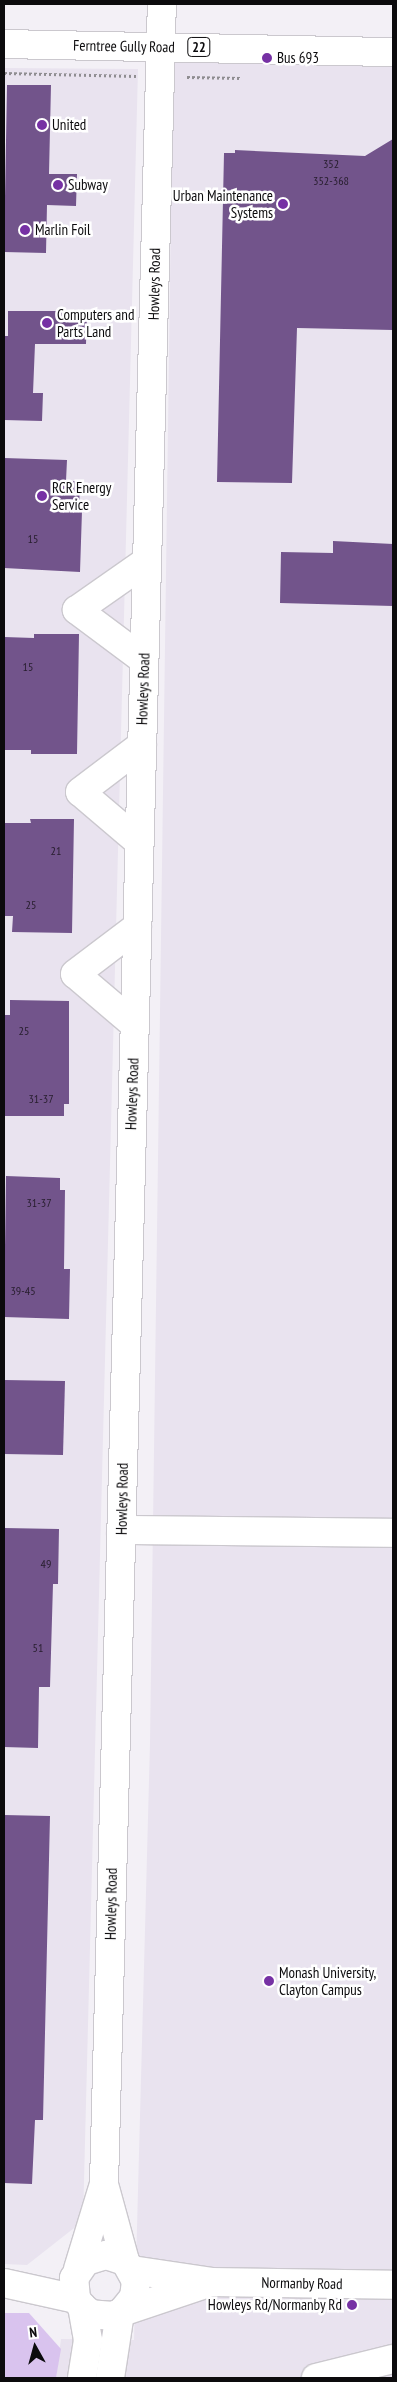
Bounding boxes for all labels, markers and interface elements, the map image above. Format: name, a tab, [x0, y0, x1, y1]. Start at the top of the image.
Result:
street label: Ferntree Gully Road	[73, 36, 175, 56]
road number: 22	[186, 36, 212, 58]
place label: Bus 693	[277, 49, 319, 67]
marker: Bus 693	[261, 52, 273, 64]
place label: United	[52, 116, 86, 134]
marker: United	[36, 119, 48, 131]
house number: 352	[323, 157, 339, 171]
house number: 352-368	[313, 174, 349, 188]
place label: Subway	[68, 176, 108, 194]
marker: Subway	[52, 179, 64, 191]
place label: Urban Maintenance Systems	[173, 186, 273, 221]
marker: Urban Maintenance Systems	[277, 198, 289, 210]
place label: Marlin Foil	[35, 221, 91, 239]
marker: Marlin Foil	[19, 224, 31, 236]
street label: Howleys Road	[144, 248, 164, 320]
place label: Computers and Parts Land	[57, 305, 134, 340]
marker: Computers and Parts Land	[41, 317, 53, 329]
place label: RCR Energy Service	[52, 478, 111, 513]
marker: RCR Energy Service	[36, 490, 48, 502]
house number: 15	[28, 532, 38, 546]
street label: Howleys Road	[133, 653, 153, 725]
house number: 15	[23, 660, 33, 674]
house number: 21	[51, 844, 61, 858]
house number: 25	[26, 898, 36, 912]
house number: 25	[19, 1024, 29, 1038]
street label: Howleys Road	[122, 1058, 142, 1130]
house number: 31-37	[28, 1092, 54, 1106]
house number: 31-37	[26, 1196, 52, 1210]
house number: 39-45	[10, 1284, 36, 1298]
street label: Howleys Road	[112, 1463, 132, 1535]
house number: 49	[41, 1557, 51, 1571]
house number: 51	[33, 1641, 43, 1655]
street label: Howleys Road	[101, 1868, 121, 1940]
place label: Monash University, Clayton Campus	[279, 1963, 376, 1998]
marker: Monash University, Clayton Campus	[263, 1975, 275, 1987]
street label: Normanby Road	[261, 2273, 343, 2293]
place label: Howleys Rd/Normanby Rd	[207, 2296, 342, 2314]
marker: Howleys Rd/Normanby Rd	[346, 2299, 358, 2311]
north arrow	[10, 2322, 60, 2372]
text: N	[28, 2323, 38, 2342]

